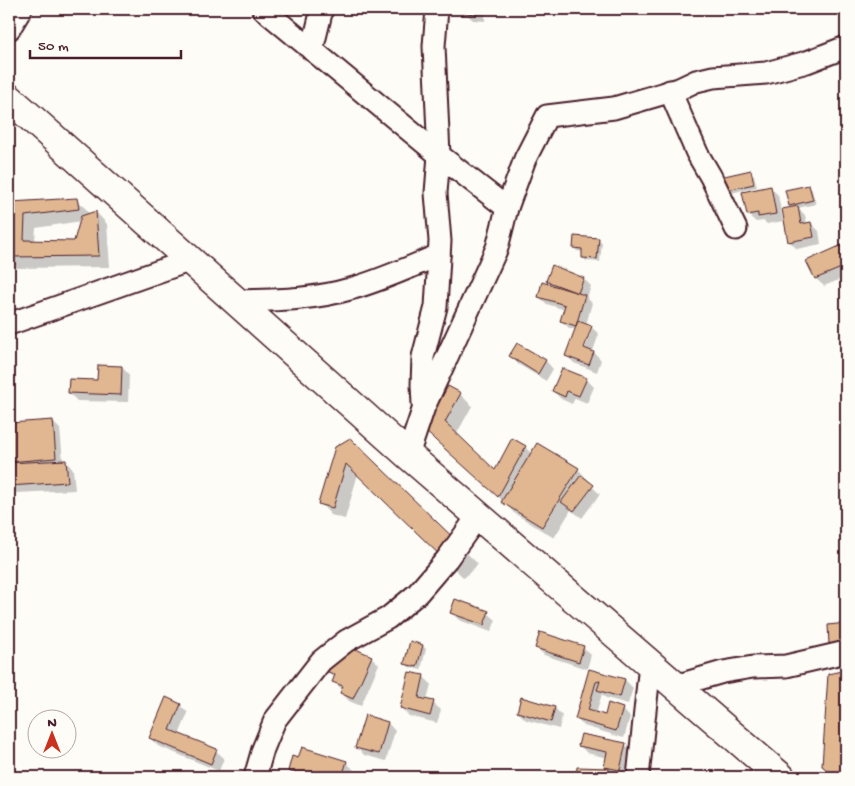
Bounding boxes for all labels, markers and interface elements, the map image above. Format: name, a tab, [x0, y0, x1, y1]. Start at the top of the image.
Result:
scale bar	[30, 28, 181, 60]
text: 50 m	[38, 38, 69, 56]
north arrow	[28, 708, 78, 758]
text: N	[47, 715, 57, 732]

